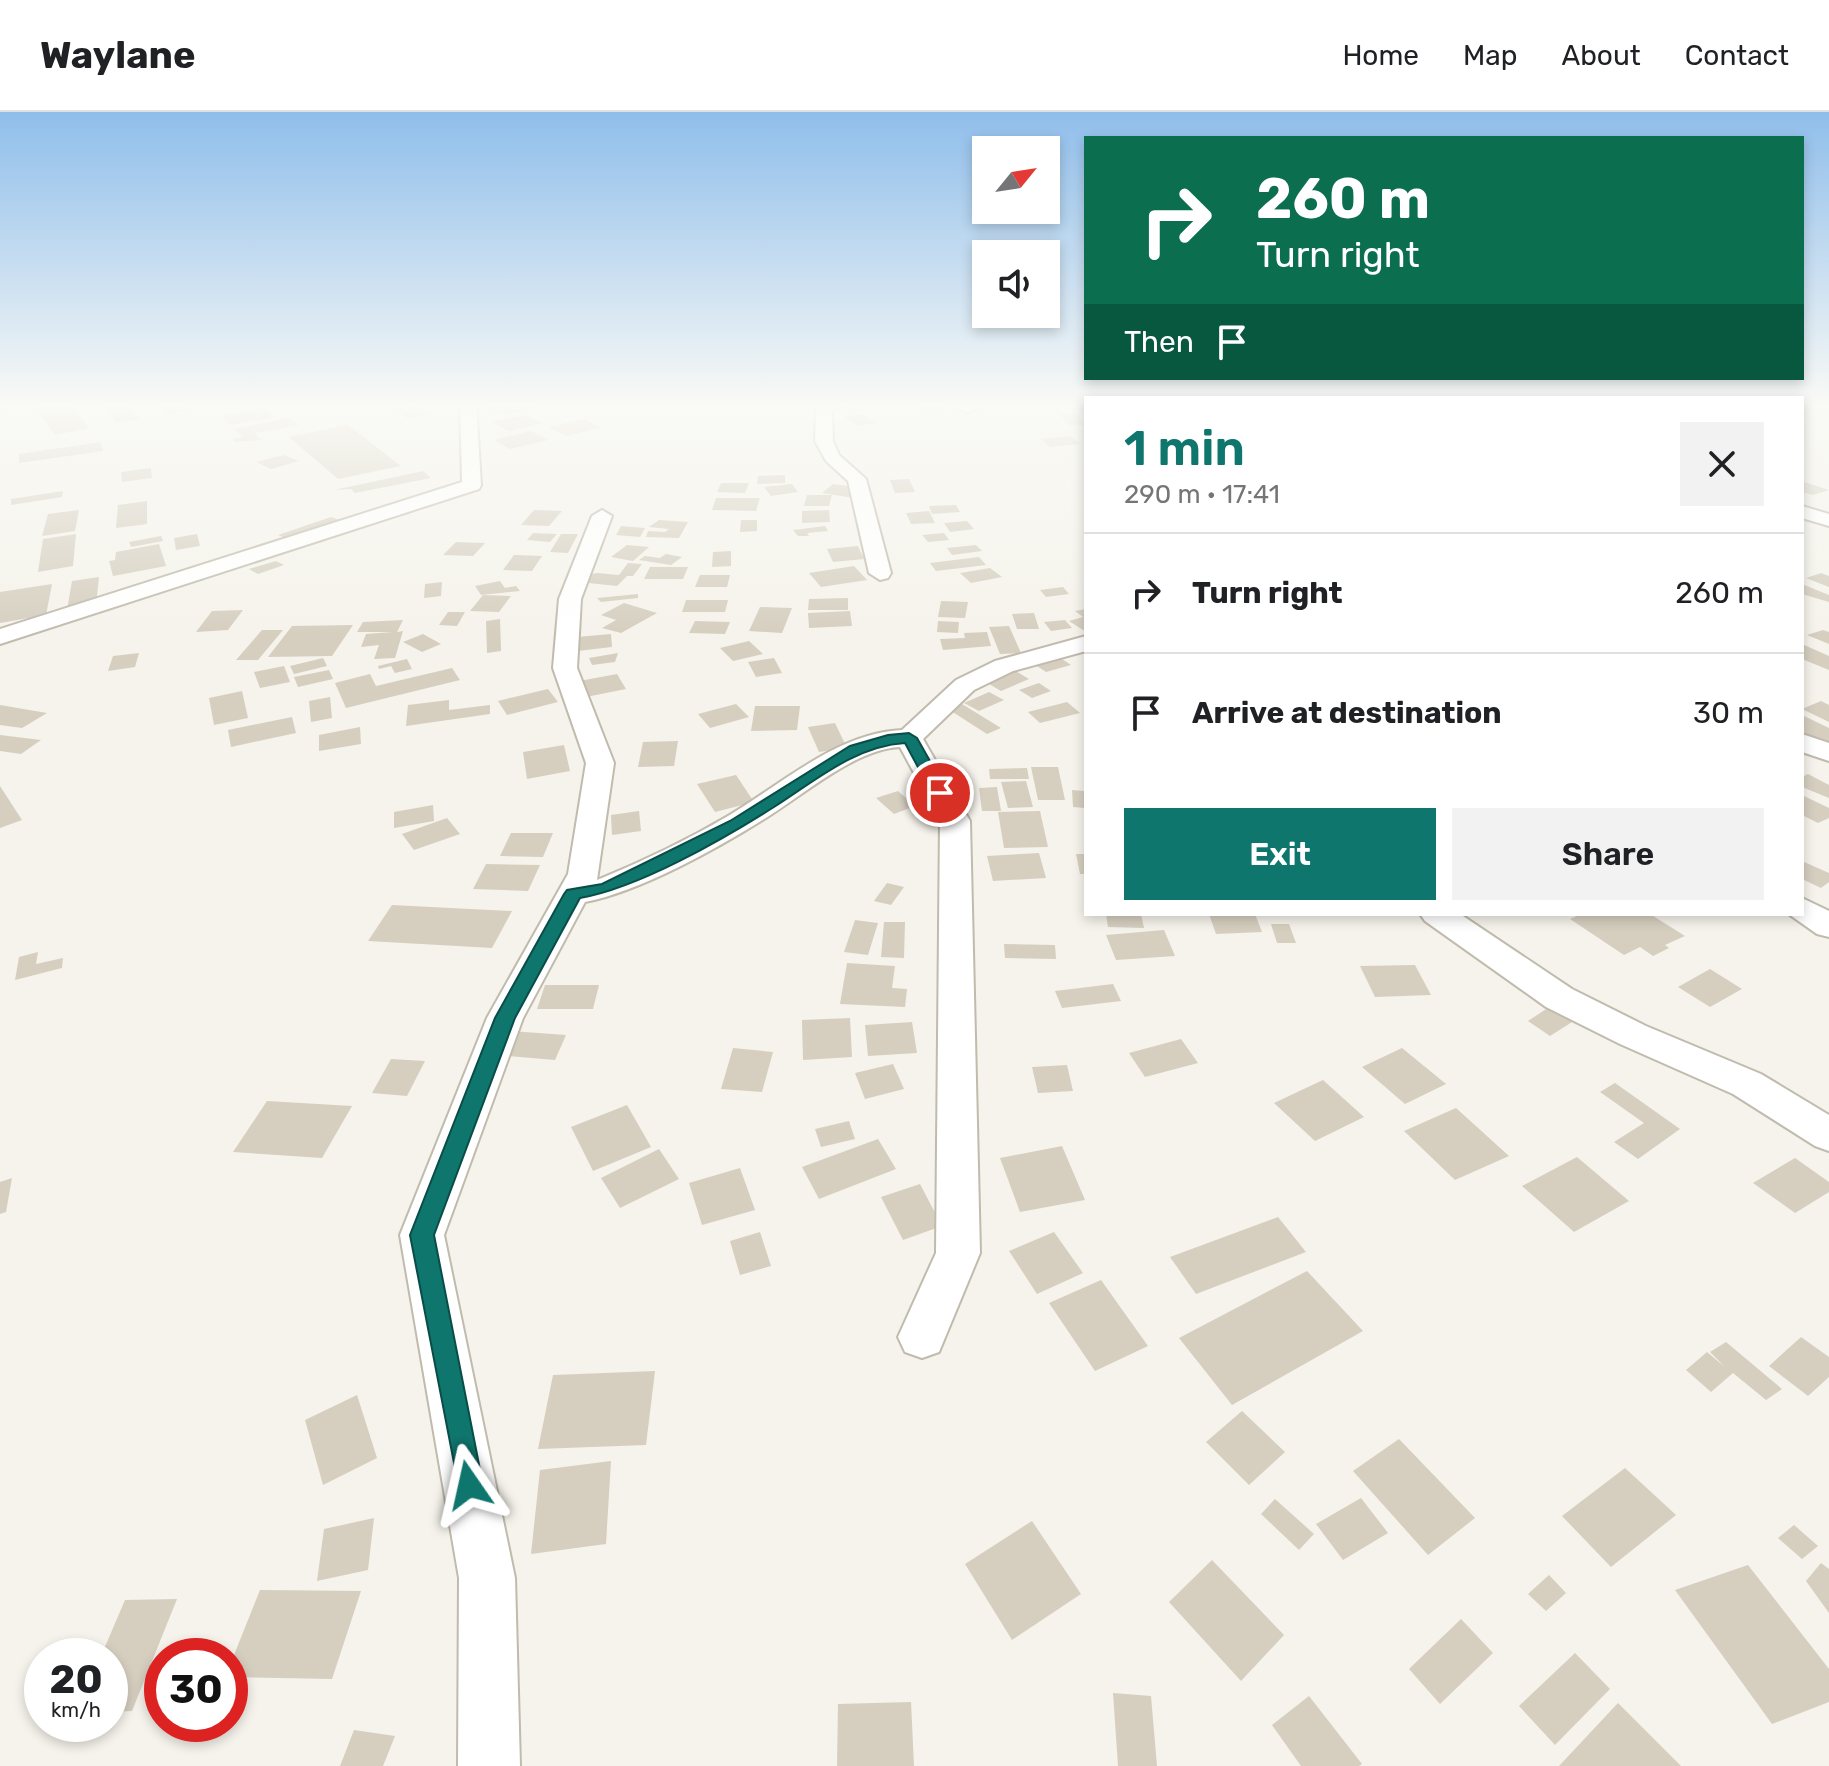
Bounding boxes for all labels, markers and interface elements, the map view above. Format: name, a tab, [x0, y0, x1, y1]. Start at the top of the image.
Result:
text: Waylane	[40, 32, 196, 78]
text: Home	[1342, 39, 1419, 72]
text: Map	[1463, 39, 1517, 72]
text: About	[1561, 39, 1641, 72]
text: Contact	[1685, 39, 1789, 72]
north arrow	[972, 136, 1060, 224]
map controls	[972, 136, 1060, 328]
text: 260 m	[1256, 166, 1430, 232]
icon: right	[1124, 168, 1228, 272]
text: Turn right	[1256, 233, 1420, 276]
button: sound	[972, 240, 1060, 328]
icon: arrive	[1210, 320, 1254, 364]
text: Then	[1124, 324, 1194, 360]
text: 1 min	[1124, 420, 1245, 477]
button: close	[1680, 422, 1764, 506]
text: 290 m · 17:41	[1124, 479, 1280, 510]
icon: right	[1124, 571, 1168, 615]
text: Turn right	[1192, 575, 1343, 611]
text: 260 m	[1675, 575, 1764, 611]
icon: arrive	[1124, 691, 1168, 735]
text: Arrive at destination	[1192, 695, 1502, 731]
text: 30 m	[1693, 695, 1764, 731]
pin	[906, 759, 974, 827]
icon: arrive	[918, 771, 962, 815]
button: Exit	[1124, 808, 1436, 900]
button: Share	[1452, 808, 1764, 900]
position arrow	[427, 1443, 511, 1527]
speed limit sign: 30	[144, 1638, 248, 1742]
text: 20	[49, 1656, 103, 1703]
text: km/h	[51, 1698, 101, 1722]

